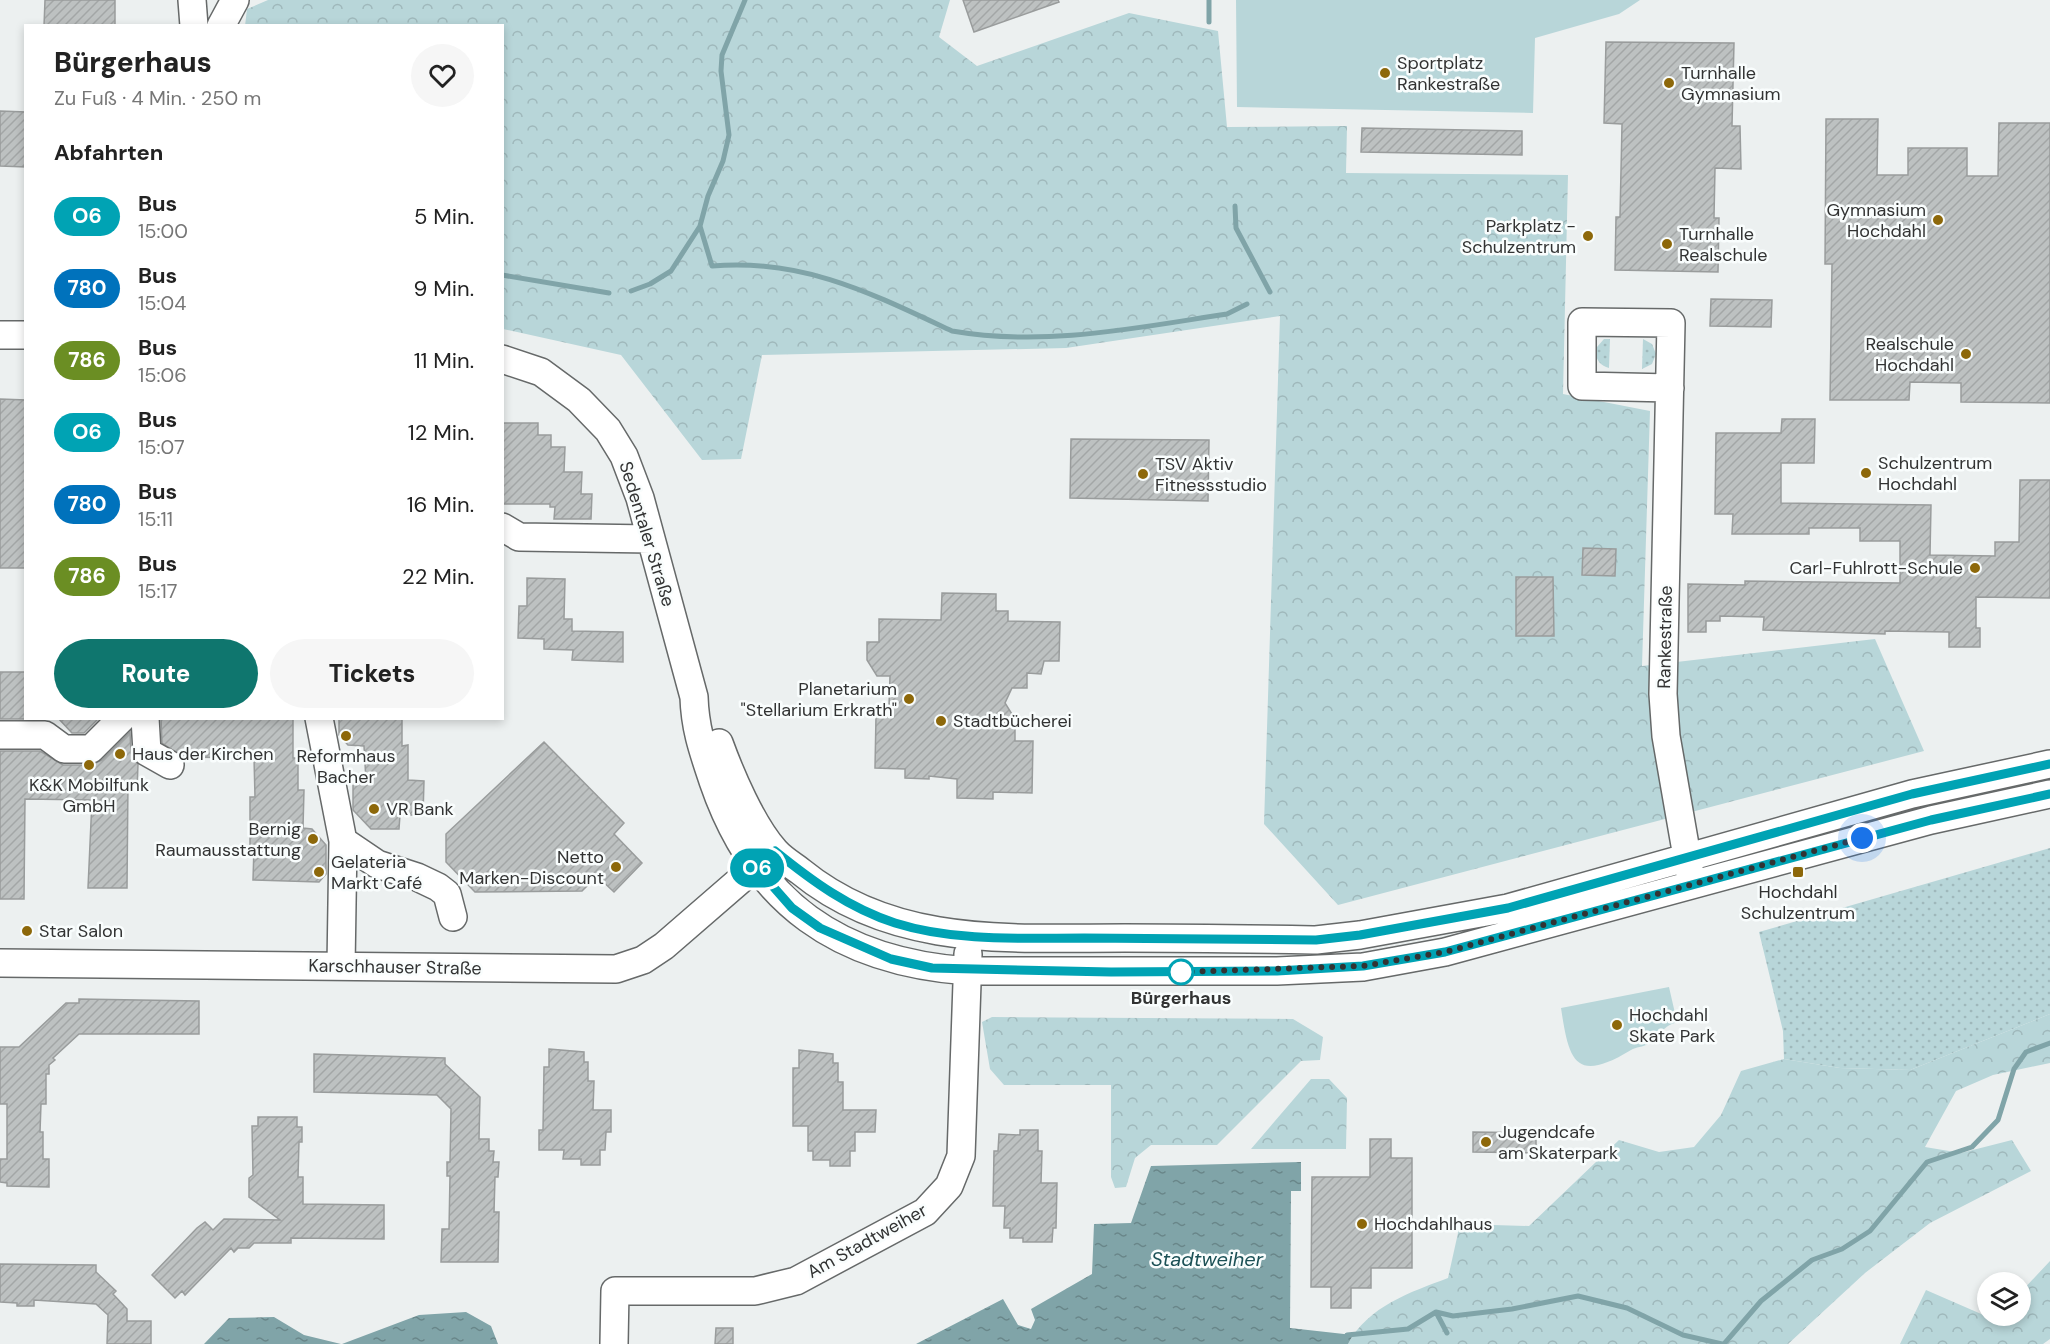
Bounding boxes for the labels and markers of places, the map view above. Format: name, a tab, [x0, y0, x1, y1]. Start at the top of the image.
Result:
place label: Sportplatz Rankestraße	[1397, 51, 1500, 96]
place label: Turnhalle Gymnasium	[1681, 61, 1781, 106]
marker: Sportplatz Rankestraße	[1378, 66, 1392, 80]
marker: Turnhalle Gymnasium	[1662, 76, 1676, 90]
place label: Gymnasium Hochdahl	[1826, 198, 1926, 243]
marker: Gymnasium Hochdahl	[1931, 213, 1945, 227]
place label: Parkplatz - Schulzentrum	[1462, 214, 1576, 259]
place label: Turnhalle Realschule	[1679, 222, 1767, 267]
marker: Parkplatz - Schulzentrum	[1581, 229, 1595, 243]
marker: Turnhalle Realschule	[1660, 237, 1674, 251]
place label: Realschule Hochdahl	[1866, 332, 1954, 377]
marker: Realschule Hochdahl	[1959, 347, 1973, 361]
place label: Schulzentrum Hochdahl	[1878, 451, 1992, 496]
place label: TSV Aktiv Fitnessstudio	[1155, 452, 1267, 497]
marker: Schulzentrum Hochdahl	[1859, 466, 1873, 480]
marker: TSV Aktiv Fitnessstudio	[1136, 467, 1150, 481]
place label: Carl-Fuhlrott-Schule	[1789, 556, 1963, 580]
marker: Carl-Fuhlrott-Schule	[1968, 561, 1982, 575]
place label: Planetarium "Stellarium Erkrath"	[741, 677, 897, 722]
marker: Planetarium "Stellarium Erkrath"	[902, 692, 916, 706]
place label: Stadtbücherei	[953, 709, 1072, 733]
marker: Stadtbücherei	[934, 714, 948, 728]
marker: Reformhaus Bacher	[339, 729, 353, 743]
place label: Haus der Kirchen	[132, 742, 274, 766]
place label: Reformhaus Bacher	[297, 744, 396, 789]
marker: Haus der Kirchen	[113, 747, 127, 761]
marker: K&K Mobilfunk GmbH	[82, 758, 96, 772]
place label: K&K Mobilfunk GmbH	[29, 773, 149, 818]
place label: VR Bank	[386, 797, 454, 821]
marker: VR Bank	[367, 802, 381, 816]
place label: Bernig Raumausstattung	[155, 817, 301, 862]
marker: Bernig Raumausstattung	[306, 832, 320, 846]
place label: Netto Marken-Discount	[459, 845, 604, 890]
place label: Gelateria Markt Café	[331, 850, 422, 895]
marker: Netto Marken-Discount	[609, 860, 623, 874]
marker: Gelateria Markt Café	[312, 865, 326, 879]
marker: Hochdahl Schulzentrum	[1791, 865, 1805, 879]
place label: Hochdahl Schulzentrum	[1741, 880, 1855, 925]
place label: Star Salon	[39, 919, 123, 943]
marker: Star Salon	[20, 924, 34, 938]
marker: Bürgerhaus	[1168, 959, 1194, 985]
place label: Bürgerhaus	[1131, 986, 1231, 1010]
place label: Hochdahl Skate Park	[1629, 1003, 1715, 1048]
marker: Hochdahl Skate Park	[1610, 1018, 1624, 1032]
place label: Jugendcafe am Skaterpark	[1498, 1120, 1618, 1165]
marker: Jugendcafe am Skaterpark	[1479, 1135, 1493, 1149]
place label: Hochdahlhaus	[1374, 1212, 1493, 1236]
marker: Hochdahlhaus	[1355, 1217, 1369, 1231]

